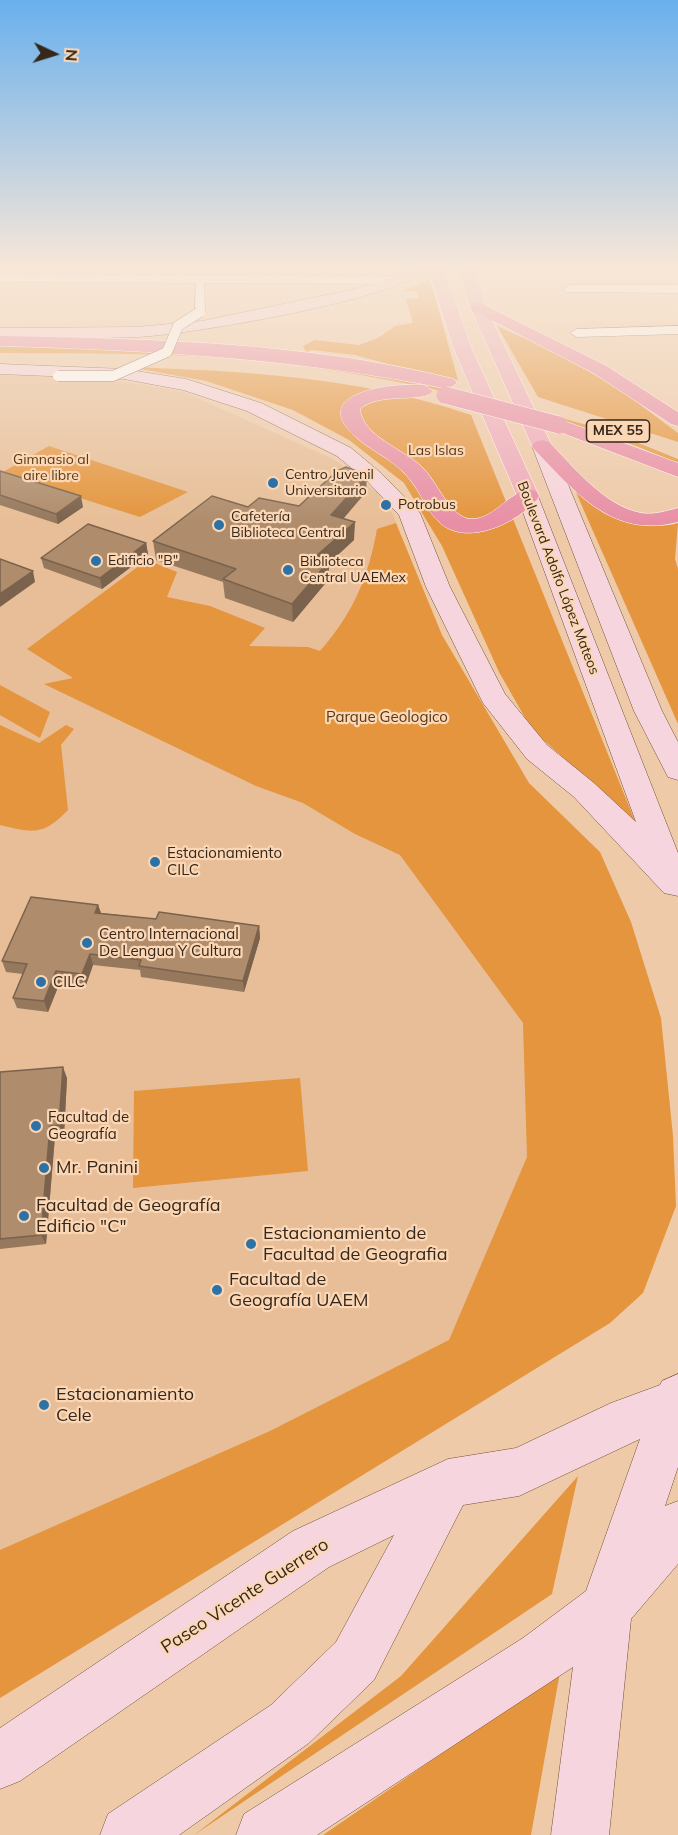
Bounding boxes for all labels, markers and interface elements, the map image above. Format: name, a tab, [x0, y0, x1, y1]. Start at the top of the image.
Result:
north arrow	[24, 24, 84, 84]
text: N	[62, 49, 82, 62]
road number: MEX 55	[586, 420, 650, 442]
park label: Las Islas	[408, 443, 464, 459]
park label: Gimnasio al aire libre	[13, 452, 89, 484]
place label: Centro Juvenil Universitario	[285, 467, 374, 500]
marker: Centro Juvenil Universitario	[266, 476, 280, 490]
street label: Boulevard Adolfo López Mateos	[513, 479, 603, 677]
place label: Potrobus	[398, 497, 456, 513]
marker: Potrobus	[379, 498, 393, 512]
place label: Cafetería Biblioteca Central	[231, 509, 345, 542]
marker: Cafetería Biblioteca Central	[212, 518, 226, 532]
place label: Edificio "B"	[108, 553, 178, 569]
marker: Edificio "B"	[89, 554, 103, 568]
place label: Biblioteca Central UAEMex	[300, 554, 406, 586]
marker: Biblioteca Central UAEMex	[281, 563, 295, 577]
park label: Parque Geologico	[326, 708, 448, 726]
place label: Estacionamiento CILC	[167, 844, 282, 879]
marker: Estacionamiento CILC	[148, 855, 162, 869]
place label: Centro Internacional De Lengua Y Cultura	[99, 925, 242, 960]
marker: Centro Internacional De Lengua Y Cultura	[80, 936, 94, 950]
place label: CILC	[53, 973, 85, 991]
marker: CILC	[34, 975, 48, 989]
place label: Facultad de Geografía	[48, 1108, 129, 1143]
marker: Facultad de Geografía	[29, 1119, 43, 1133]
place label: Mr. Panini	[56, 1157, 138, 1179]
marker: Mr. Panini	[37, 1161, 51, 1175]
place label: Facultad de Geografía Edificio "C"	[36, 1195, 221, 1238]
marker: Facultad de Geografía Edificio "C"	[17, 1209, 31, 1223]
place label: Estacionamiento de Facultad de Geografia	[263, 1223, 447, 1266]
marker: Estacionamiento de Facultad de Geografia	[244, 1237, 258, 1251]
place label: Facultad de Geografía UAEM	[229, 1269, 368, 1312]
marker: Facultad de Geografía UAEM	[210, 1283, 224, 1297]
place label: Estacionamiento Cele	[56, 1384, 194, 1426]
marker: Estacionamiento Cele	[37, 1398, 51, 1412]
street label: Paseo Vicente Guerrero	[157, 1534, 333, 1658]

